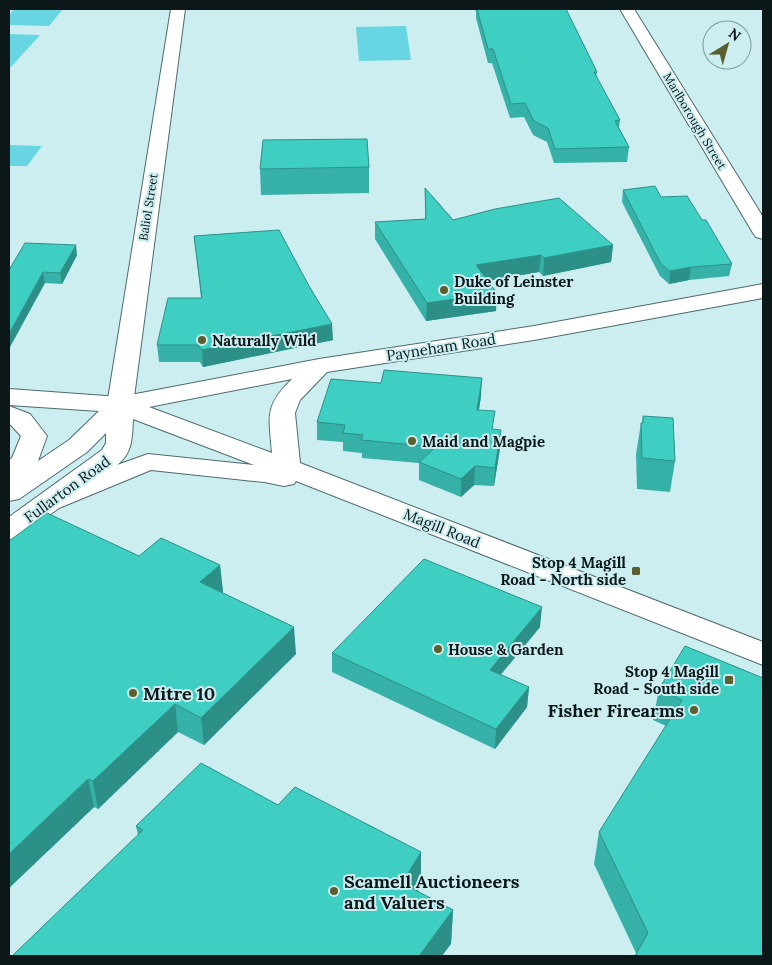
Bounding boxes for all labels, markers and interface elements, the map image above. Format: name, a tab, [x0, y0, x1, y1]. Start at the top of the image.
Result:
north arrow	[702, 20, 752, 70]
text: N	[725, 24, 745, 45]
street label: Marlborough Street	[660, 70, 730, 172]
street label: Baliol Street	[135, 172, 161, 242]
place label: Duke of Leinster Building	[454, 272, 574, 308]
marker: Duke of Leinster Building	[438, 284, 450, 296]
street label: Payneham Road	[385, 329, 497, 365]
place label: Naturally Wild	[212, 331, 316, 350]
marker: Naturally Wild	[196, 334, 208, 346]
place label: Maid and Magpie	[422, 432, 545, 451]
marker: Maid and Magpie	[406, 435, 418, 447]
street label: Fullarton Road	[20, 451, 114, 527]
street label: Magill Road	[401, 504, 483, 552]
place label: Stop 4 Magill Road - North side	[500, 553, 626, 589]
marker: Stop 4 Magill Road - North side	[630, 565, 642, 577]
place label: House & Garden	[448, 640, 564, 659]
marker: House & Garden	[432, 643, 444, 655]
place label: Stop 4 Magill Road - South side	[593, 662, 719, 698]
marker: Stop 4 Magill Road - South side	[723, 674, 735, 686]
place label: Mitre 10	[143, 682, 215, 705]
marker: Mitre 10	[127, 687, 139, 699]
place label: Fisher Firearms	[548, 699, 684, 722]
marker: Fisher Firearms	[688, 704, 700, 716]
place label: Scamell Auctioneers and Valuers	[344, 870, 520, 914]
marker: Scamell Auctioneers and Valuers	[328, 885, 340, 897]

